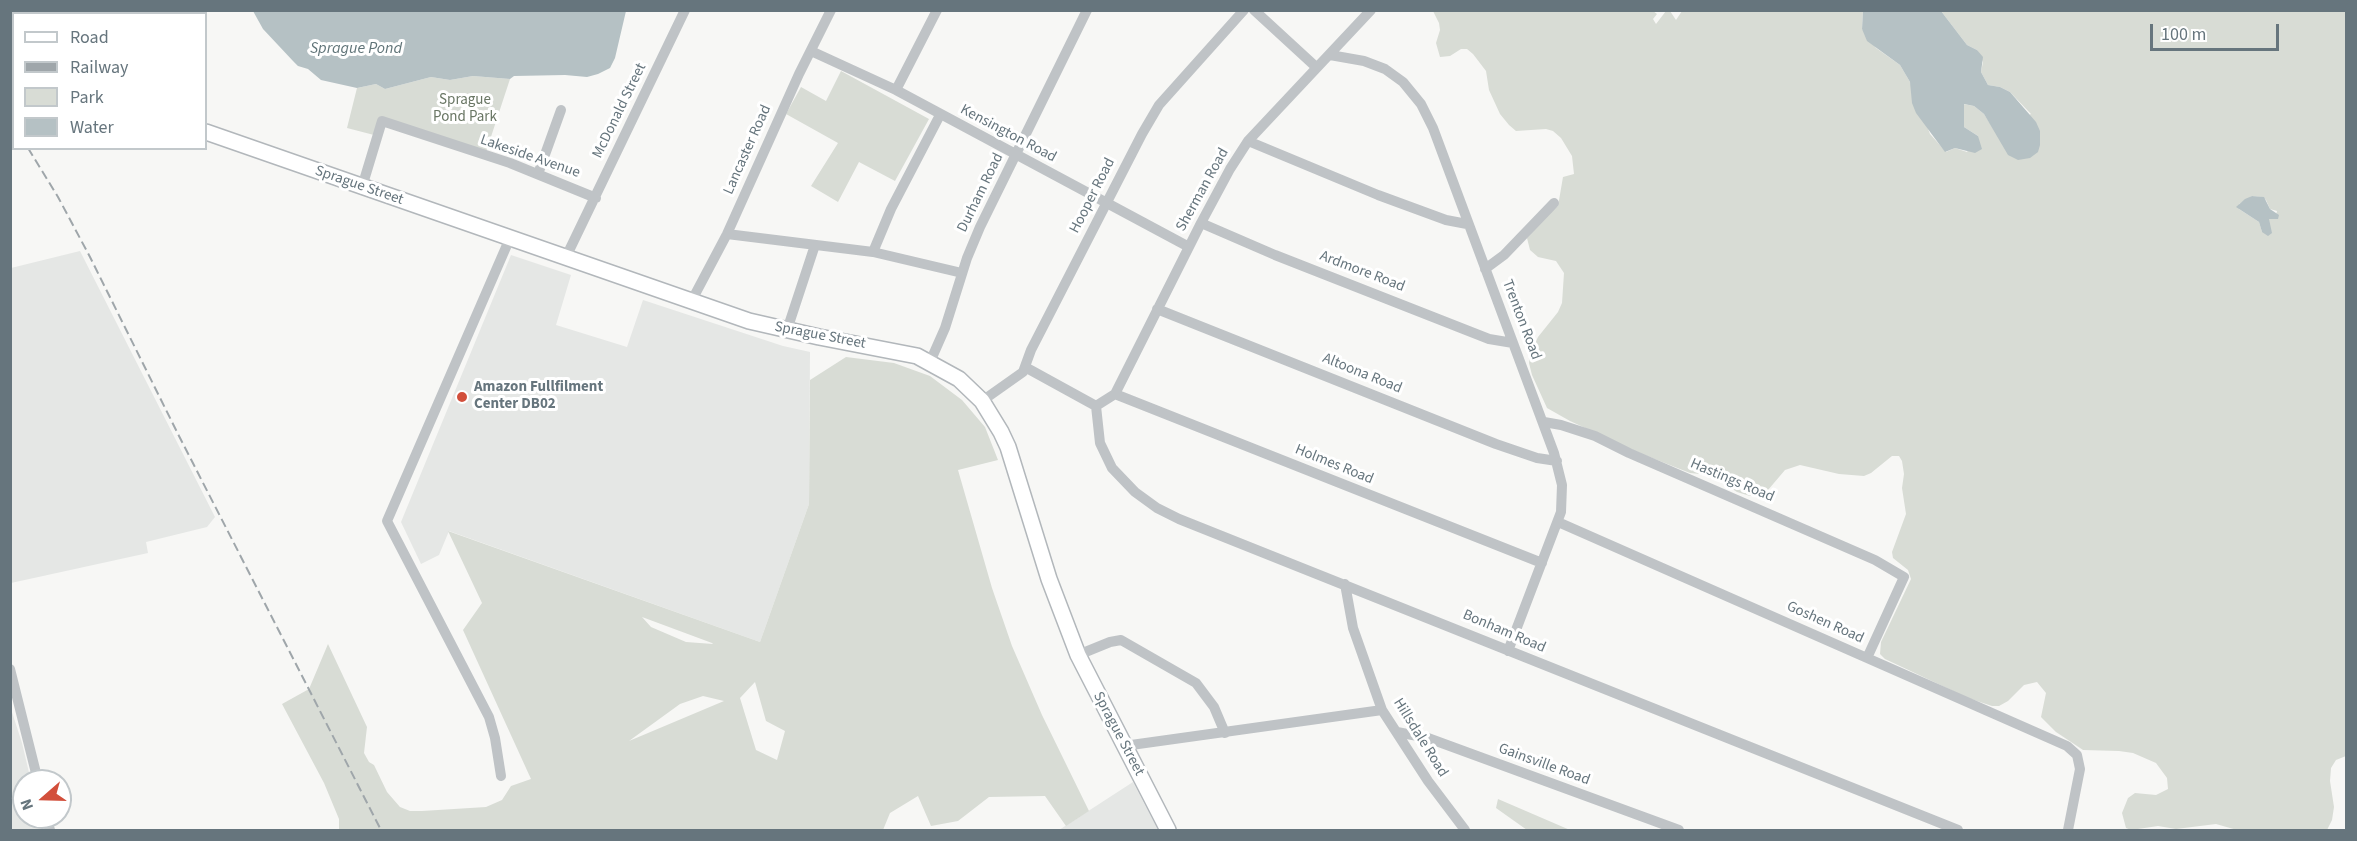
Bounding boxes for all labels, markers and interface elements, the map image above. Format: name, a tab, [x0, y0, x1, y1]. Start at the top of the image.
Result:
legend	[12, 12, 207, 150]
scale bar	[2153, 12, 2282, 50]
text: 100 m	[2161, 22, 2206, 47]
text: Road	[70, 25, 109, 50]
water label: Sprague Pond	[310, 39, 402, 59]
text: Railway	[70, 55, 129, 80]
street label: McDonald Street	[589, 60, 651, 162]
text: Park	[70, 85, 104, 110]
park label: Sprague Pond Park	[433, 92, 497, 127]
street label: Kensington Road	[957, 101, 1059, 167]
street label: Lancaster Road	[720, 102, 776, 198]
text: Water	[70, 115, 114, 140]
street label: Lakeside Avenue	[478, 131, 582, 183]
street label: Sherman Road	[1173, 145, 1233, 235]
street label: Durham Road	[954, 150, 1008, 236]
street label: Hooper Road	[1066, 155, 1120, 237]
street label: Sprague Street	[312, 162, 406, 210]
street label: Ardmore Road	[1317, 248, 1407, 296]
street label: Trenton Road	[1497, 277, 1545, 363]
street label: Sprague Street	[773, 318, 867, 354]
street label: Altoona Road	[1320, 350, 1404, 398]
place label: Amazon Fullfilment Center DB02	[474, 379, 603, 414]
marker: Amazon Fullfilment Center DB02	[455, 390, 469, 404]
street label: Holmes Road	[1292, 441, 1376, 489]
street label: Hastings Road	[1687, 455, 1777, 507]
street label: Goshen Road	[1784, 598, 1866, 648]
street label: Bonham Road	[1460, 606, 1548, 658]
street label: Sprague Street	[1088, 689, 1148, 779]
street label: Hillsdale Road	[1389, 695, 1451, 781]
street label: Gainsville Road	[1496, 740, 1592, 790]
north arrow	[12, 769, 72, 829]
text: N	[15, 796, 39, 813]

